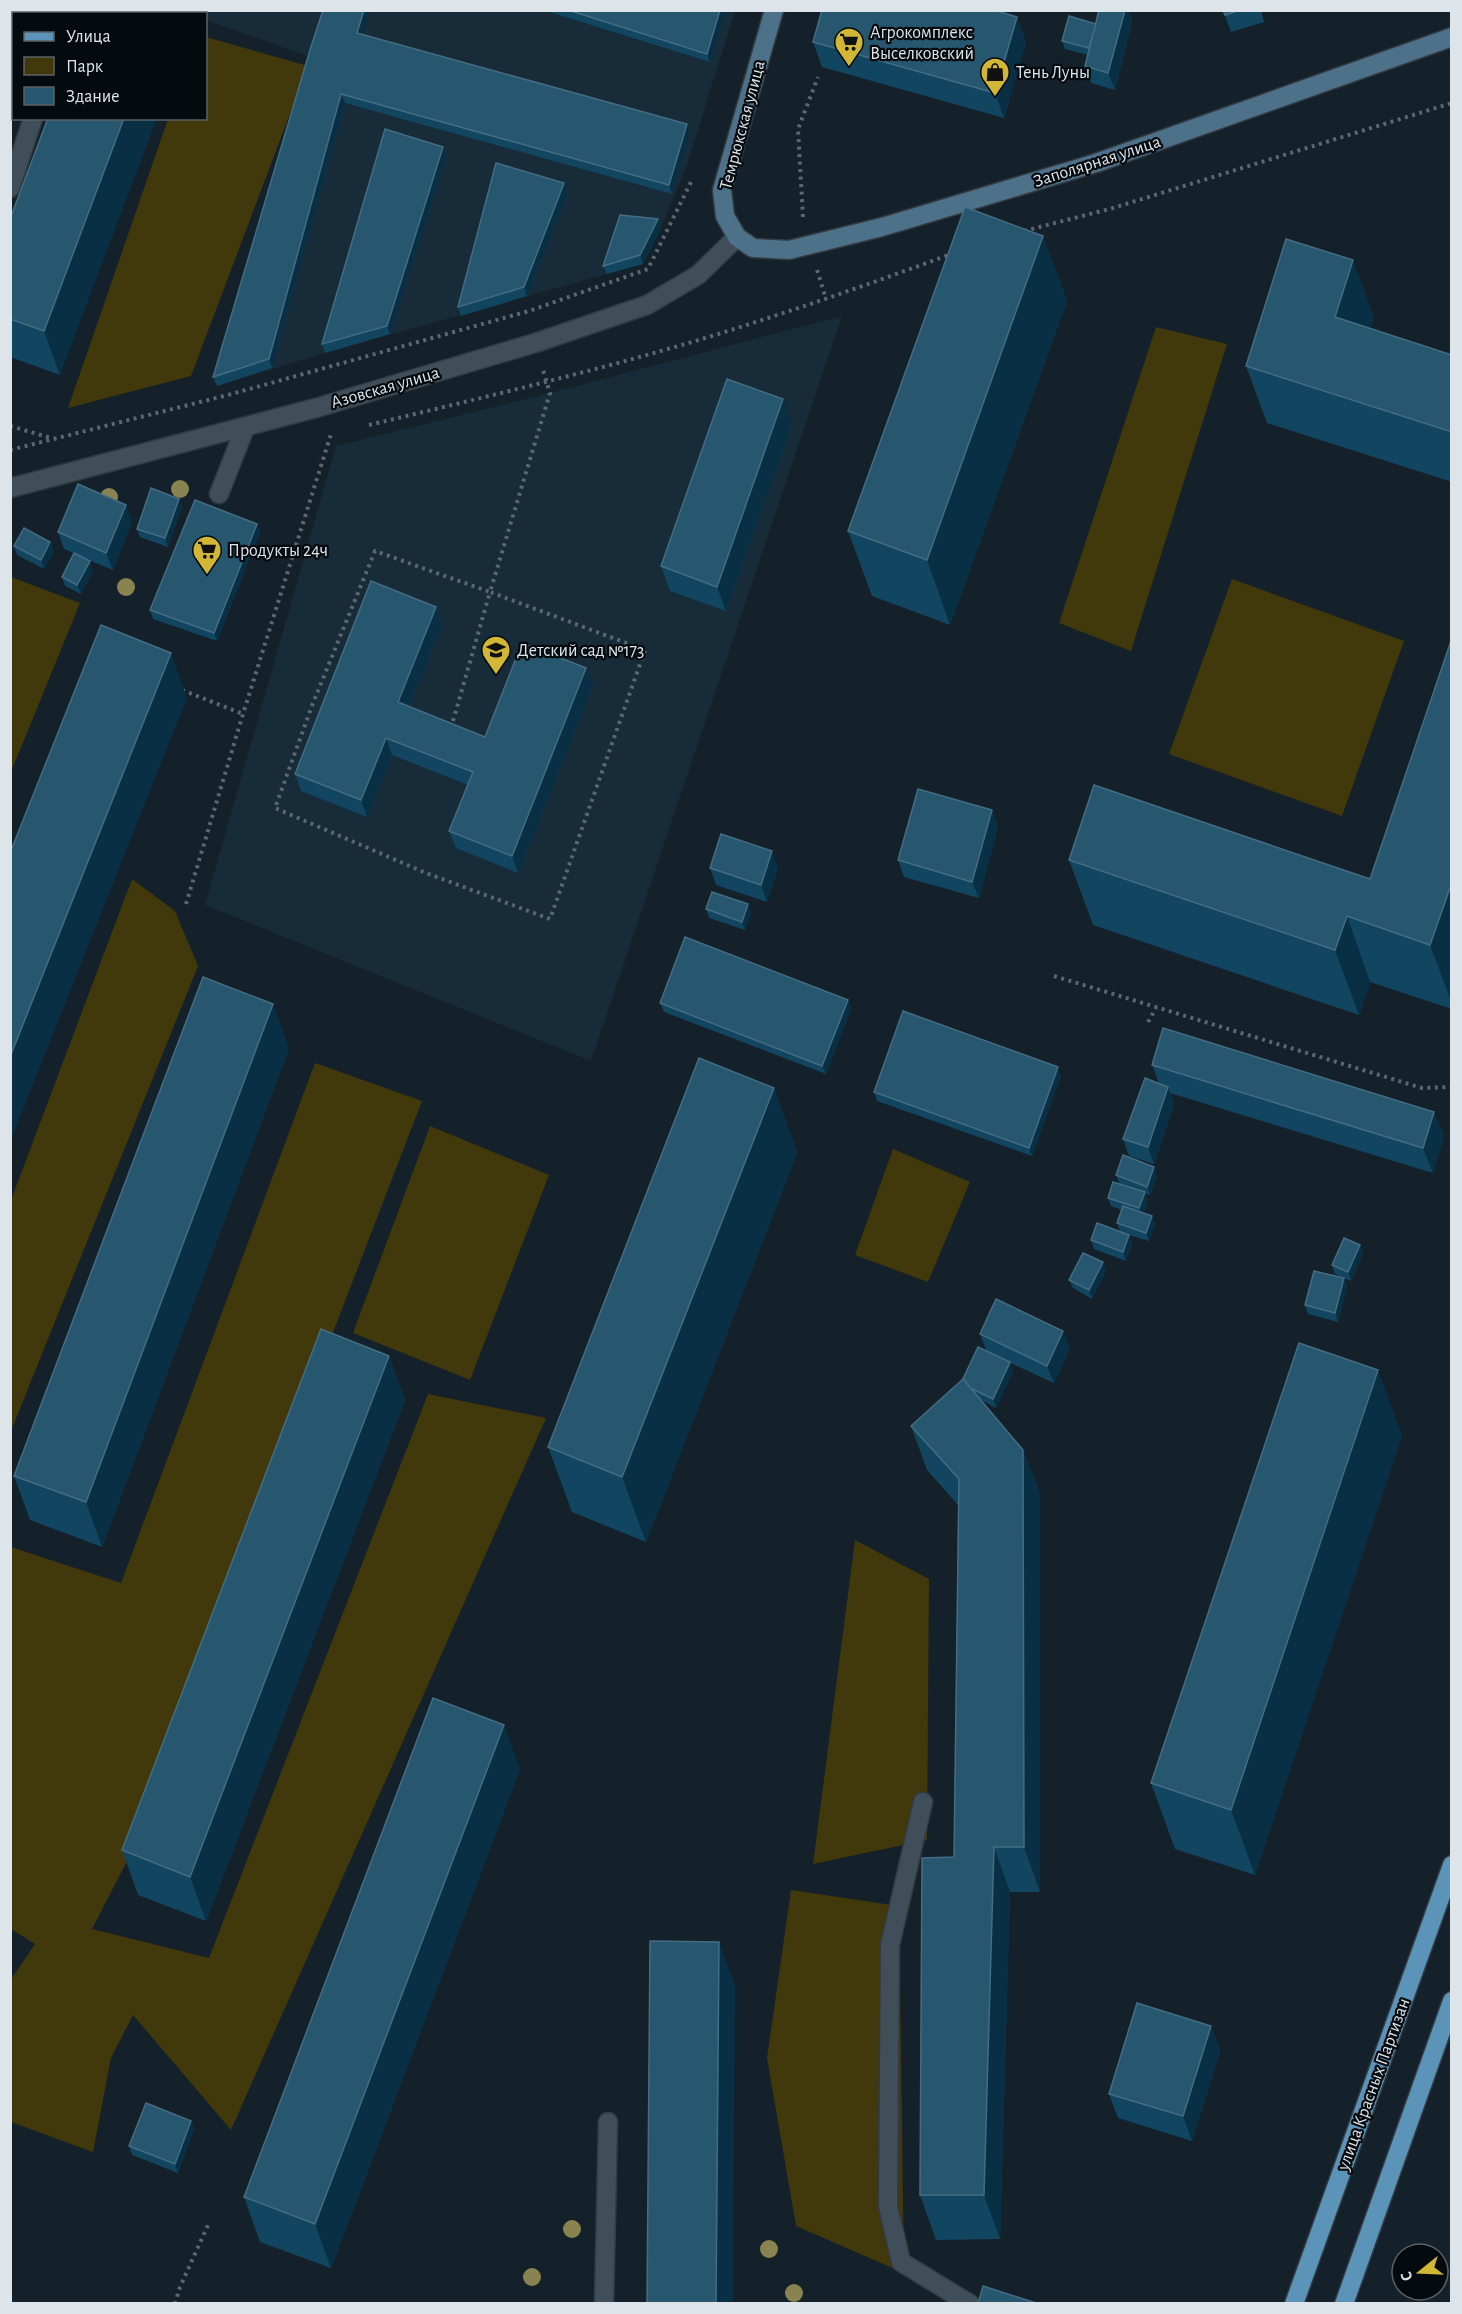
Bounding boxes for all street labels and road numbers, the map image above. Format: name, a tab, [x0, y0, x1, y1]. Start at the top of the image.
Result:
street label: Темрюкская улица	[717, 59, 769, 192]
street label: Заполярная улица	[1031, 133, 1163, 191]
street label: Азовская улица	[329, 364, 442, 412]
street label: улица Красных Партизан	[1334, 1996, 1413, 2174]

